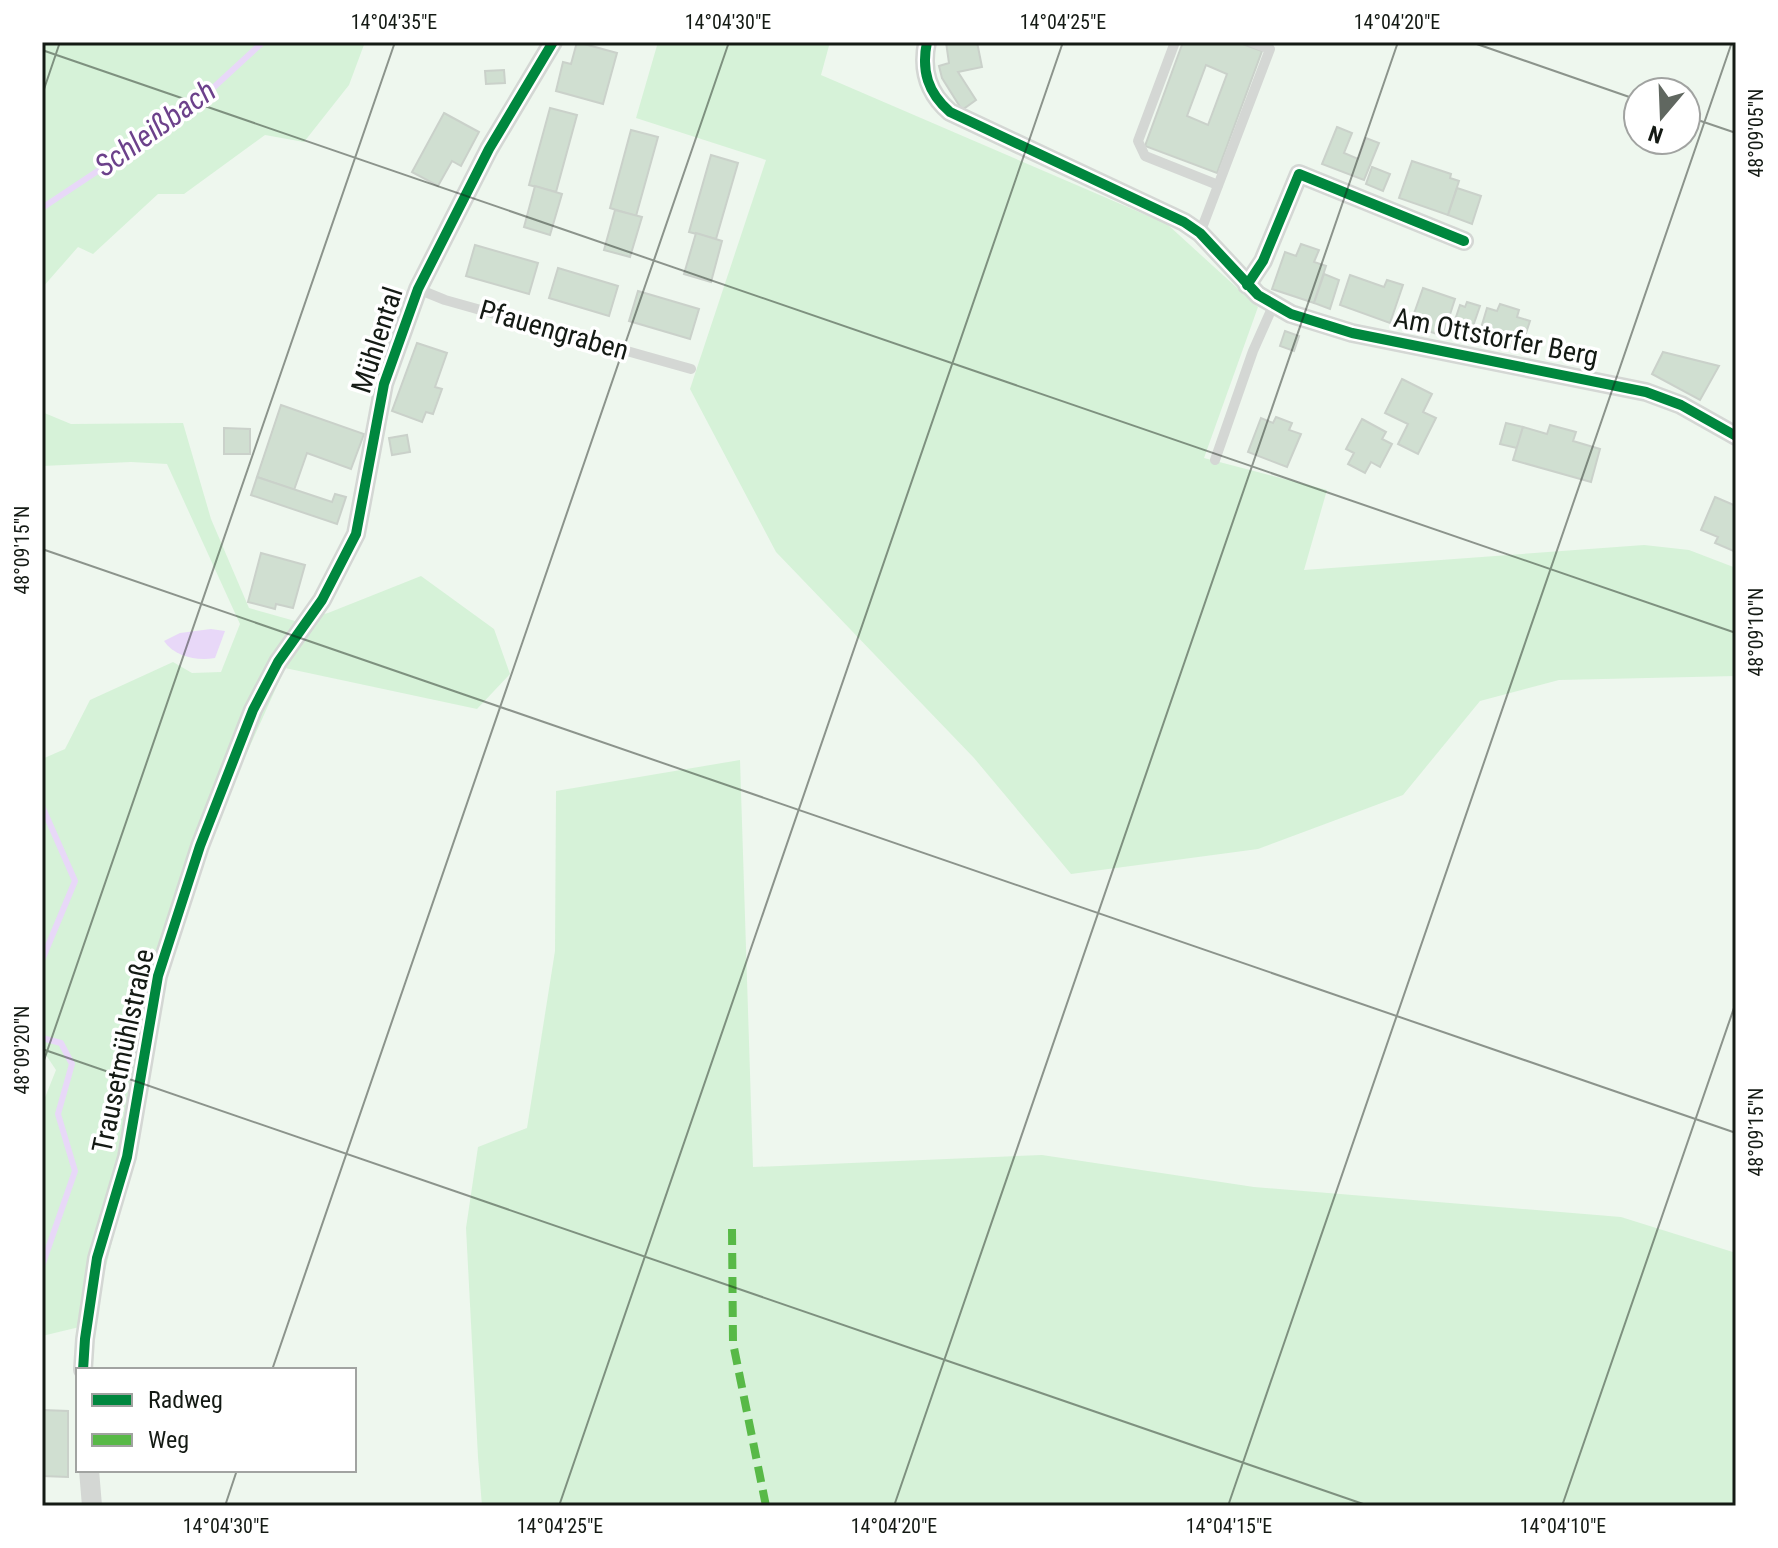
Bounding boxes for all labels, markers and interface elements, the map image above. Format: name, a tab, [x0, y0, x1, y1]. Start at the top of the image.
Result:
text: 14°04'35"E	[351, 10, 437, 34]
text: 14°04'30"E	[685, 10, 771, 34]
text: 14°04'25"E	[1020, 10, 1106, 34]
text: 14°04'20"E	[1354, 10, 1440, 34]
water label: Schleißbach	[88, 73, 222, 183]
north arrow	[1622, 76, 1702, 156]
text: 48°09'05"N	[1744, 88, 1768, 178]
text: N	[1645, 120, 1666, 148]
street label: Mühlental	[344, 283, 410, 397]
street label: Pfauengraben	[476, 293, 632, 367]
street label: Am Ottstorfer Berg	[1391, 301, 1601, 373]
text: 48°09'15"N	[10, 505, 34, 595]
text: 48°09'10"N	[1744, 587, 1768, 677]
street label: Trausetmühlstraße	[85, 946, 161, 1156]
text: 48°09'20"N	[10, 1005, 34, 1095]
text: 48°09'15"N	[1744, 1087, 1768, 1177]
legend	[76, 1368, 356, 1472]
text: Radweg	[148, 1386, 223, 1414]
text: Weg	[148, 1426, 189, 1454]
text: 14°04'30"E	[183, 1514, 269, 1538]
text: 14°04'25"E	[517, 1514, 603, 1538]
text: 14°04'20"E	[851, 1514, 937, 1538]
text: 14°04'15"E	[1186, 1514, 1272, 1538]
text: 14°04'10"E	[1520, 1514, 1606, 1538]

